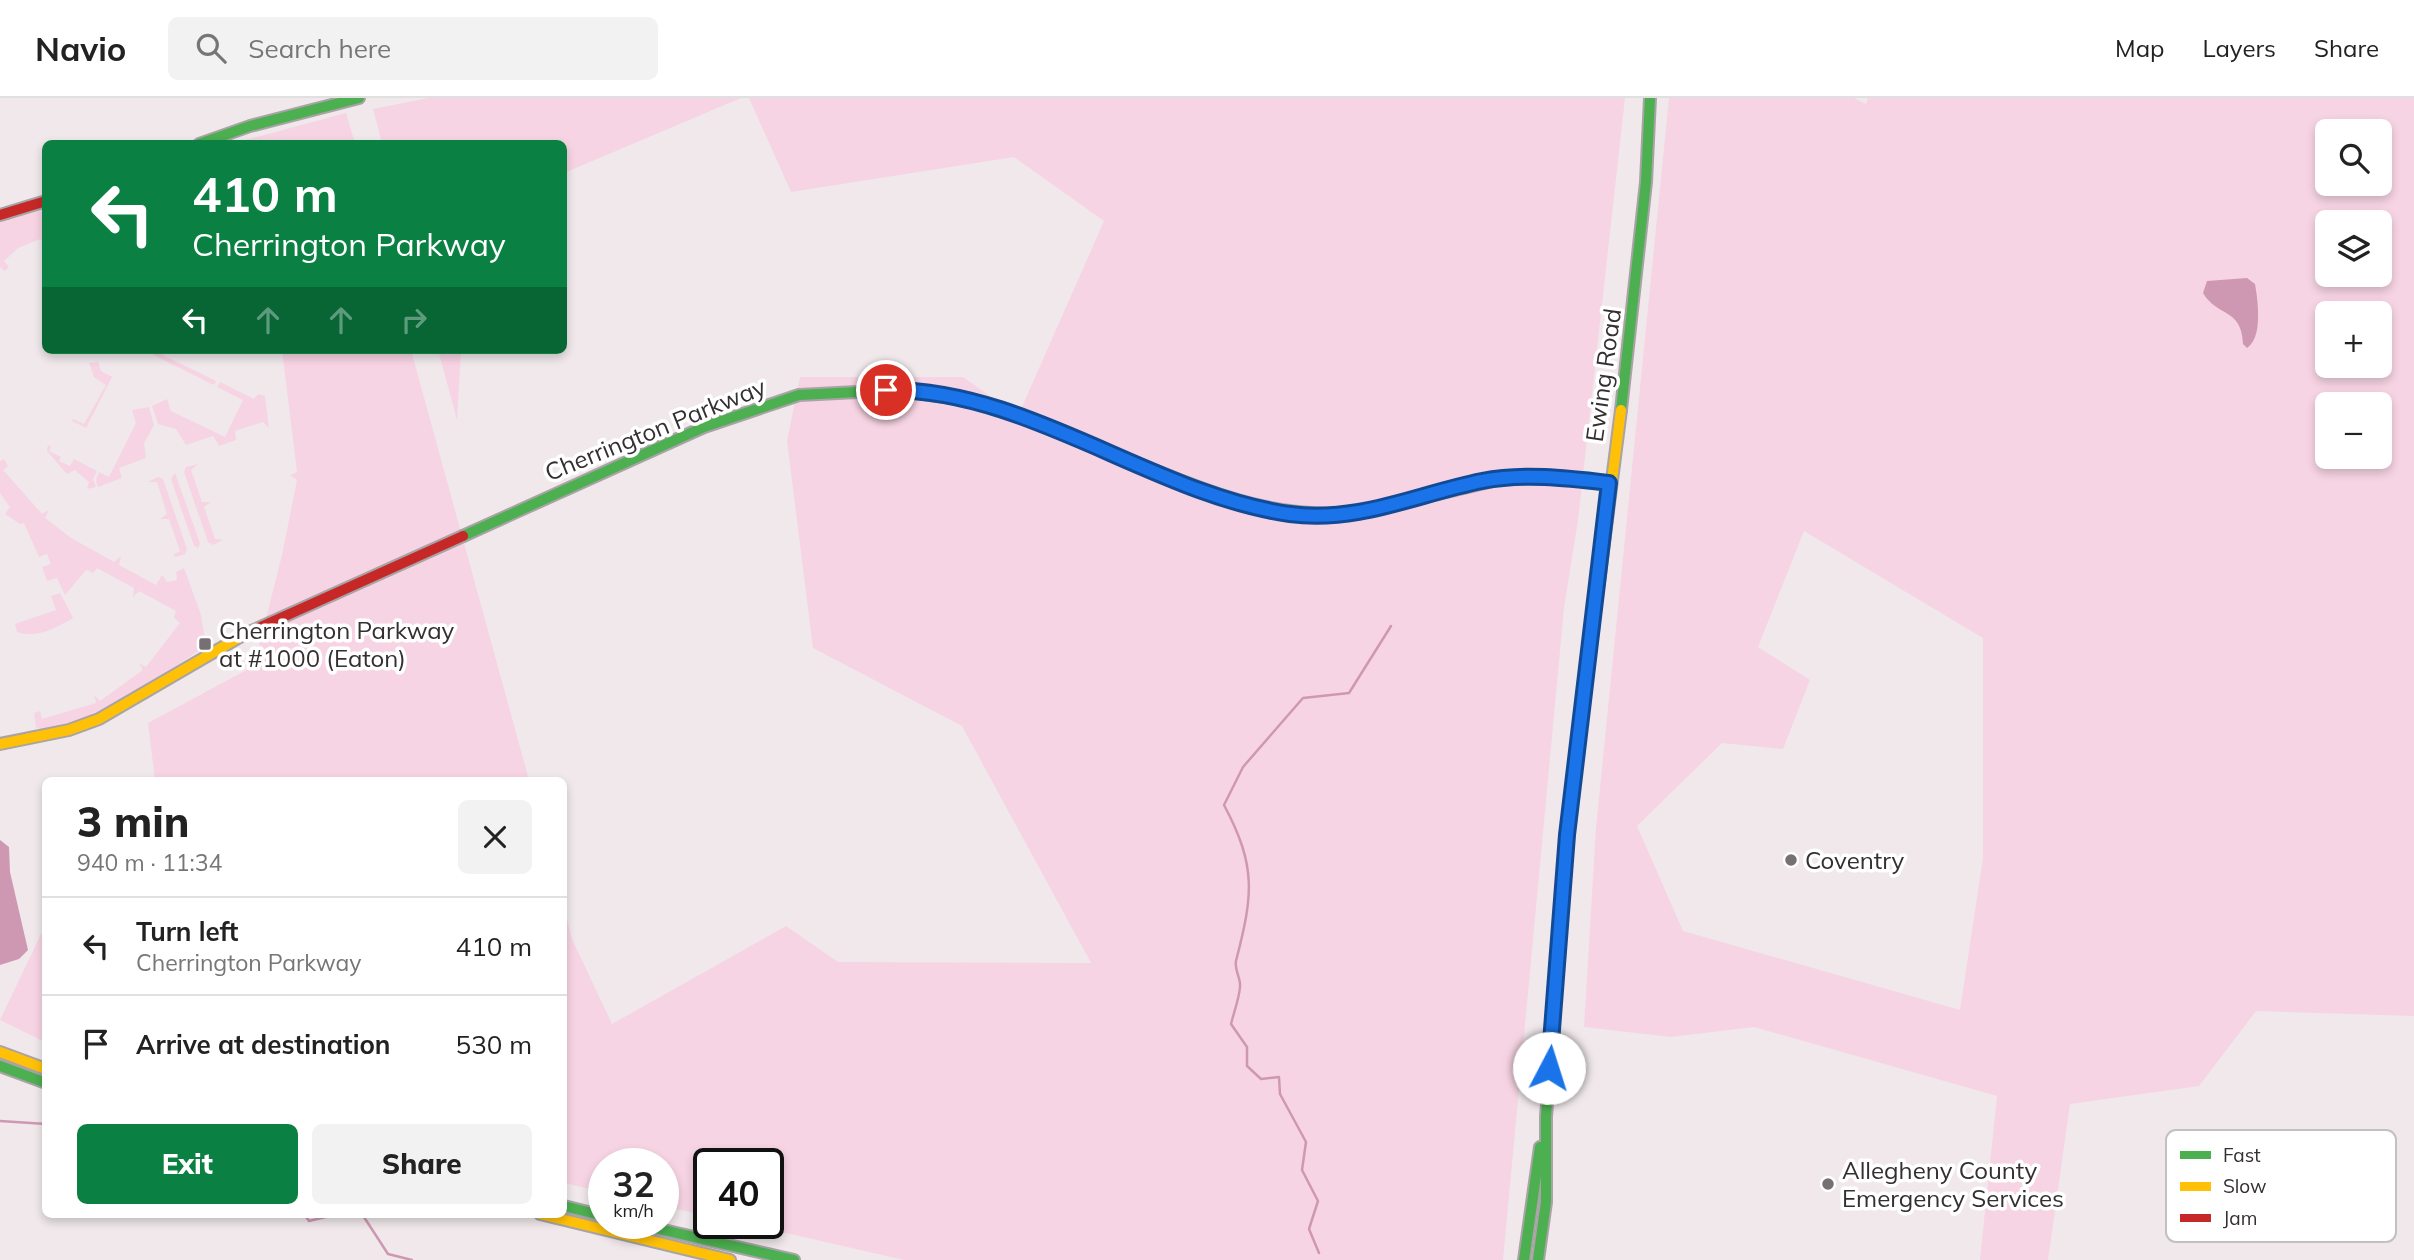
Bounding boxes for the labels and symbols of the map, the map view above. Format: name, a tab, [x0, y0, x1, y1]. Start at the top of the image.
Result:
street label: Ewing Road	[1579, 307, 1627, 443]
pin	[856, 360, 916, 420]
street label: Cherrington Parkway	[540, 371, 770, 487]
place label: Cherrington Parkway at #1000 (Eaton)	[219, 615, 455, 673]
marker: Cherrington Parkway at #1000 (Eaton)	[197, 636, 213, 652]
place label: Coventry	[1805, 845, 1905, 875]
marker: Coventry	[1783, 852, 1799, 868]
position arrow	[1512, 1031, 1586, 1105]
legend	[2166, 1130, 2396, 1242]
text: Fast	[2223, 1143, 2261, 1167]
speed limit sign: 40	[693, 1148, 784, 1239]
place label: Allegheny County Emergency Services	[1842, 1155, 2064, 1213]
text: Slow	[2223, 1174, 2267, 1198]
marker: Allegheny County Emergency Services	[1820, 1176, 1836, 1192]
text: Jam	[2223, 1206, 2257, 1230]

